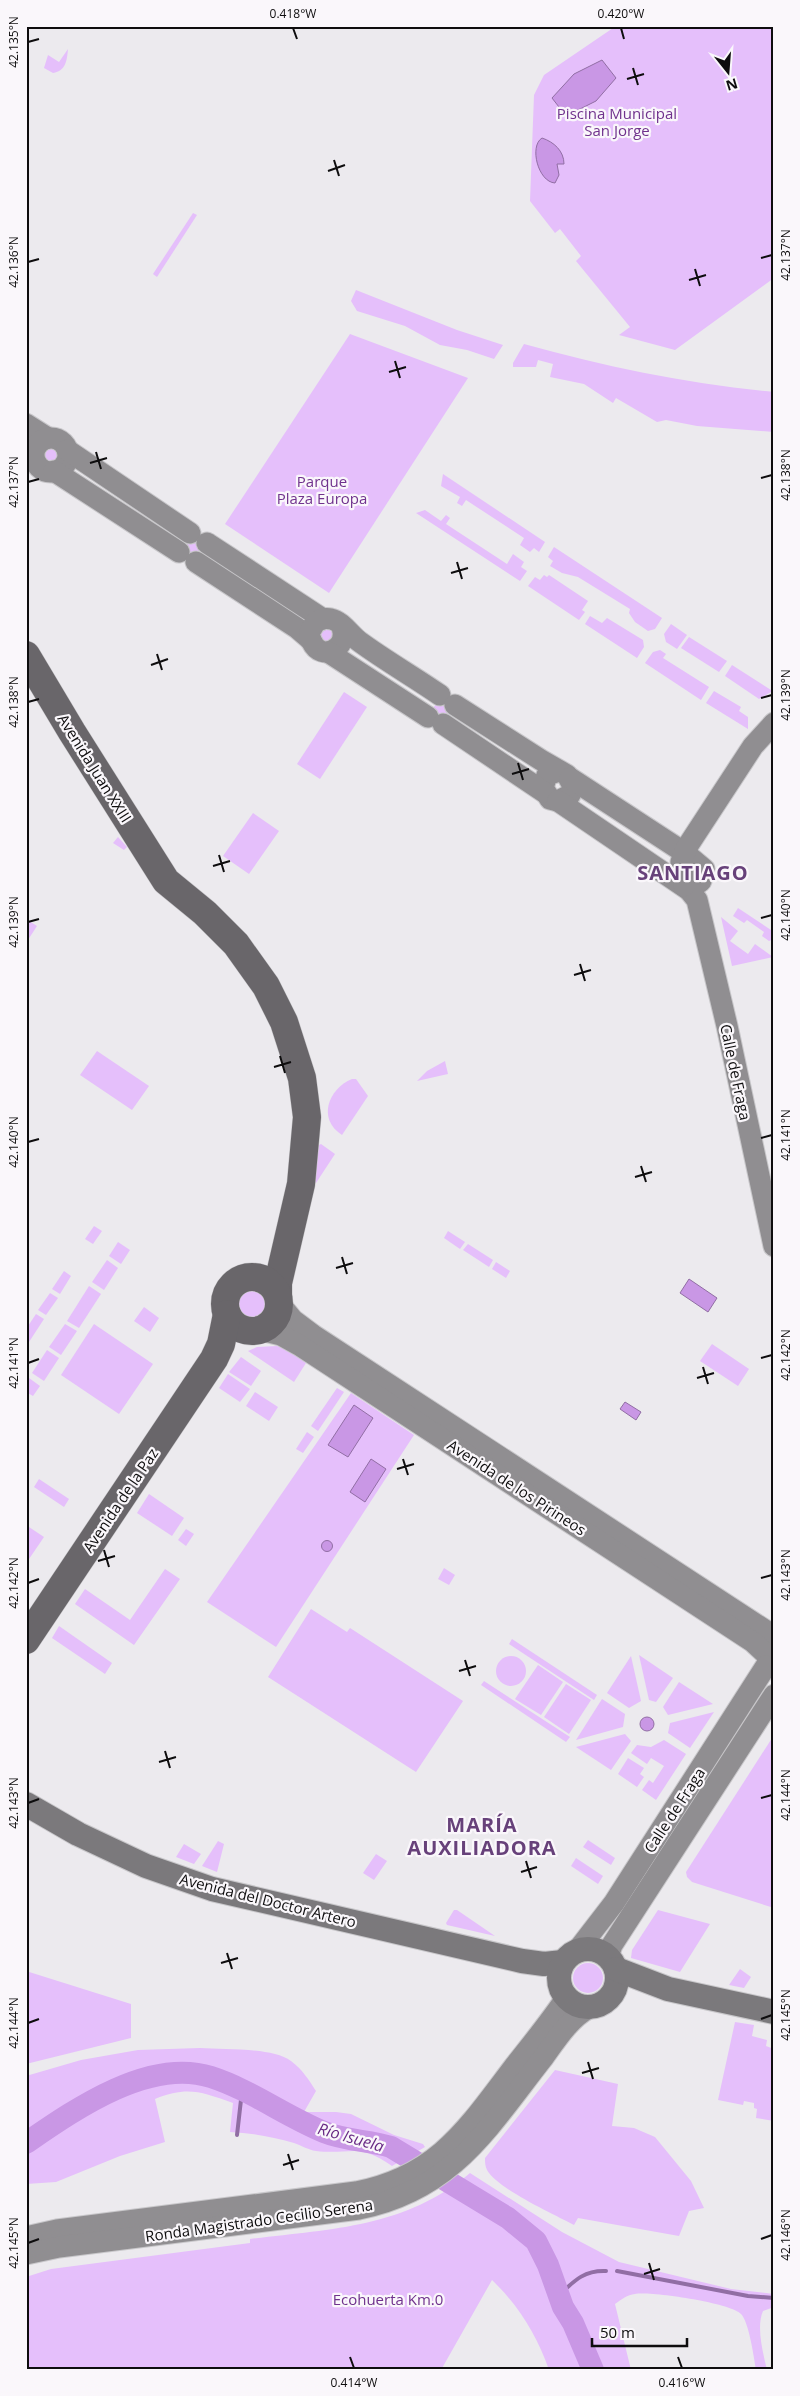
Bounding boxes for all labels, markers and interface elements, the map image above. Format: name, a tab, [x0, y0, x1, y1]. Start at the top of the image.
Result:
text: 0.418°W	[270, 5, 316, 22]
text: 0.420°W	[598, 5, 644, 22]
text: 42.135°N	[5, 16, 22, 68]
north arrow	[702, 48, 752, 98]
text: N	[724, 74, 740, 96]
park label: Piscina Municipal San Jorge	[557, 103, 677, 140]
text: 42.137°N	[777, 229, 794, 281]
text: 42.136°N	[5, 236, 22, 288]
text: 42.138°N	[777, 449, 794, 501]
text: 42.137°N	[5, 456, 22, 508]
park label: Parque Plaza Europa	[277, 471, 367, 508]
text: 42.139°N	[777, 669, 794, 721]
text: 42.138°N	[5, 676, 22, 728]
street label: Avenida Juan XXIII	[54, 710, 136, 826]
district label: SANTIAGO	[637, 859, 749, 886]
text: 42.140°N	[777, 889, 794, 941]
text: 42.139°N	[5, 896, 22, 948]
street label: Calle de Fraga	[716, 1022, 756, 1122]
text: 42.141°N	[777, 1109, 794, 1161]
text: 42.140°N	[5, 1116, 22, 1168]
text: 42.142°N	[777, 1329, 794, 1381]
text: 42.141°N	[5, 1337, 22, 1389]
street label: Avenida de los Pirineos	[444, 1435, 590, 1539]
street label: Avenida de la Paz	[78, 1444, 162, 1556]
text: 42.143°N	[777, 1549, 794, 1601]
text: 42.142°N	[5, 1557, 22, 1609]
street label: Calle de Fraga	[639, 1764, 709, 1856]
text: 42.144°N	[777, 1769, 794, 1821]
text: 42.143°N	[5, 1777, 22, 1829]
district label: MARÍA AUXILIADORA	[407, 1811, 557, 1861]
street label: Avenida del Doctor Artero	[178, 1868, 358, 1932]
text: 42.145°N	[777, 1989, 794, 2041]
text: 42.144°N	[5, 1997, 22, 2049]
water label: Río Isuela	[315, 2117, 387, 2157]
street label: Ronda Magistrado Cecilio Serena	[144, 2194, 374, 2246]
text: 42.146°N	[777, 2209, 794, 2261]
text: 42.145°N	[5, 2217, 22, 2269]
park label: Ecohuerta Km.0	[333, 2289, 443, 2309]
scale bar	[592, 2316, 688, 2348]
text: 50 m	[600, 2322, 635, 2342]
text: 0.414°W	[331, 2374, 377, 2391]
text: 0.416°W	[659, 2374, 705, 2391]

